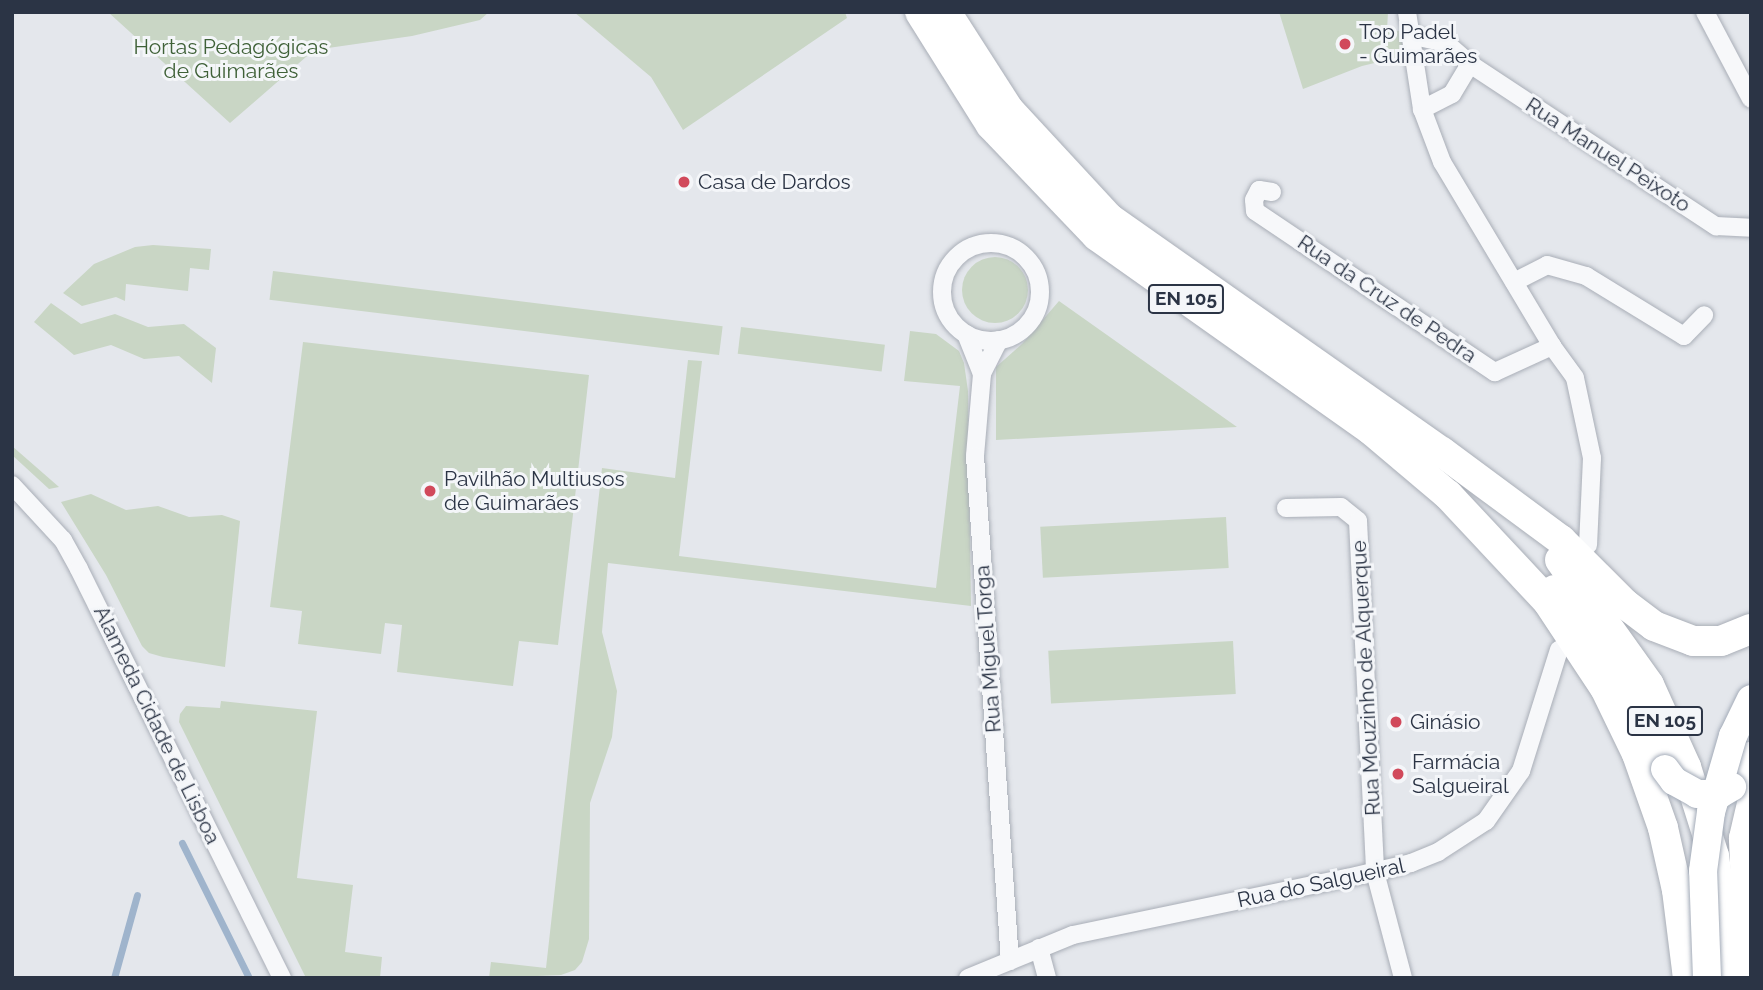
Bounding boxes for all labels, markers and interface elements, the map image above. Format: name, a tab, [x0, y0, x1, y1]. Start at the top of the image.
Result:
place label: Top Padel - Guimarães	[1359, 19, 1477, 69]
park label: Hortas Pedagógicas de Guimarães	[133, 34, 329, 84]
marker: Top Padel - Guimarães	[1337, 36, 1353, 52]
street label: Rua Manuel Peixoto	[1521, 92, 1695, 218]
place label: Casa de Dardos	[698, 169, 851, 195]
marker: Casa de Dardos	[676, 174, 692, 190]
street label: Rua da Cruz de Pedra	[1293, 230, 1481, 368]
road number: EN 105	[1148, 284, 1224, 314]
place label: Pavilhão Multiusos de Guimarães	[444, 466, 625, 516]
marker: Pavilhão Multiusos de Guimarães	[422, 483, 438, 499]
street label: Rua Mouzinho de Alquerque	[1346, 539, 1386, 817]
street label: Rua Miguel Torga	[970, 564, 1006, 734]
street label: Alameda Cidade de Lisboa	[88, 602, 226, 848]
road number: EN 105	[1626, 706, 1704, 736]
place label: Ginásio	[1410, 709, 1481, 735]
marker: Ginásio	[1388, 714, 1404, 730]
place label: Farmácia Salgueiral	[1412, 749, 1509, 799]
marker: Farmácia Salgueiral	[1390, 766, 1406, 782]
street label: Rua do Salgueiral	[1235, 853, 1407, 913]

